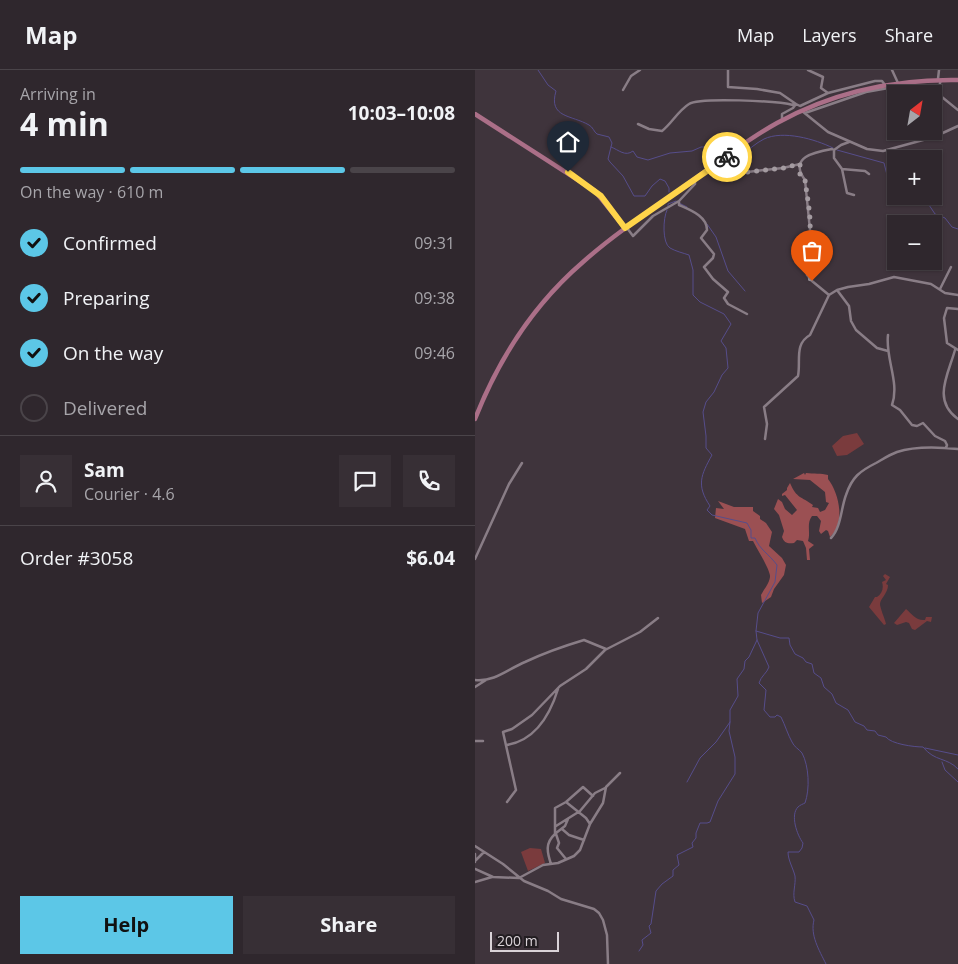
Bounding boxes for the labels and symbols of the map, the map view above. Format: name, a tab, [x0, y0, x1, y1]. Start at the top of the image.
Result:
north arrow	[887, 85, 943, 140]
pin	[547, 121, 589, 172]
courier	[702, 132, 752, 182]
pin	[791, 230, 833, 281]
scale bar	[490, 929, 559, 952]

